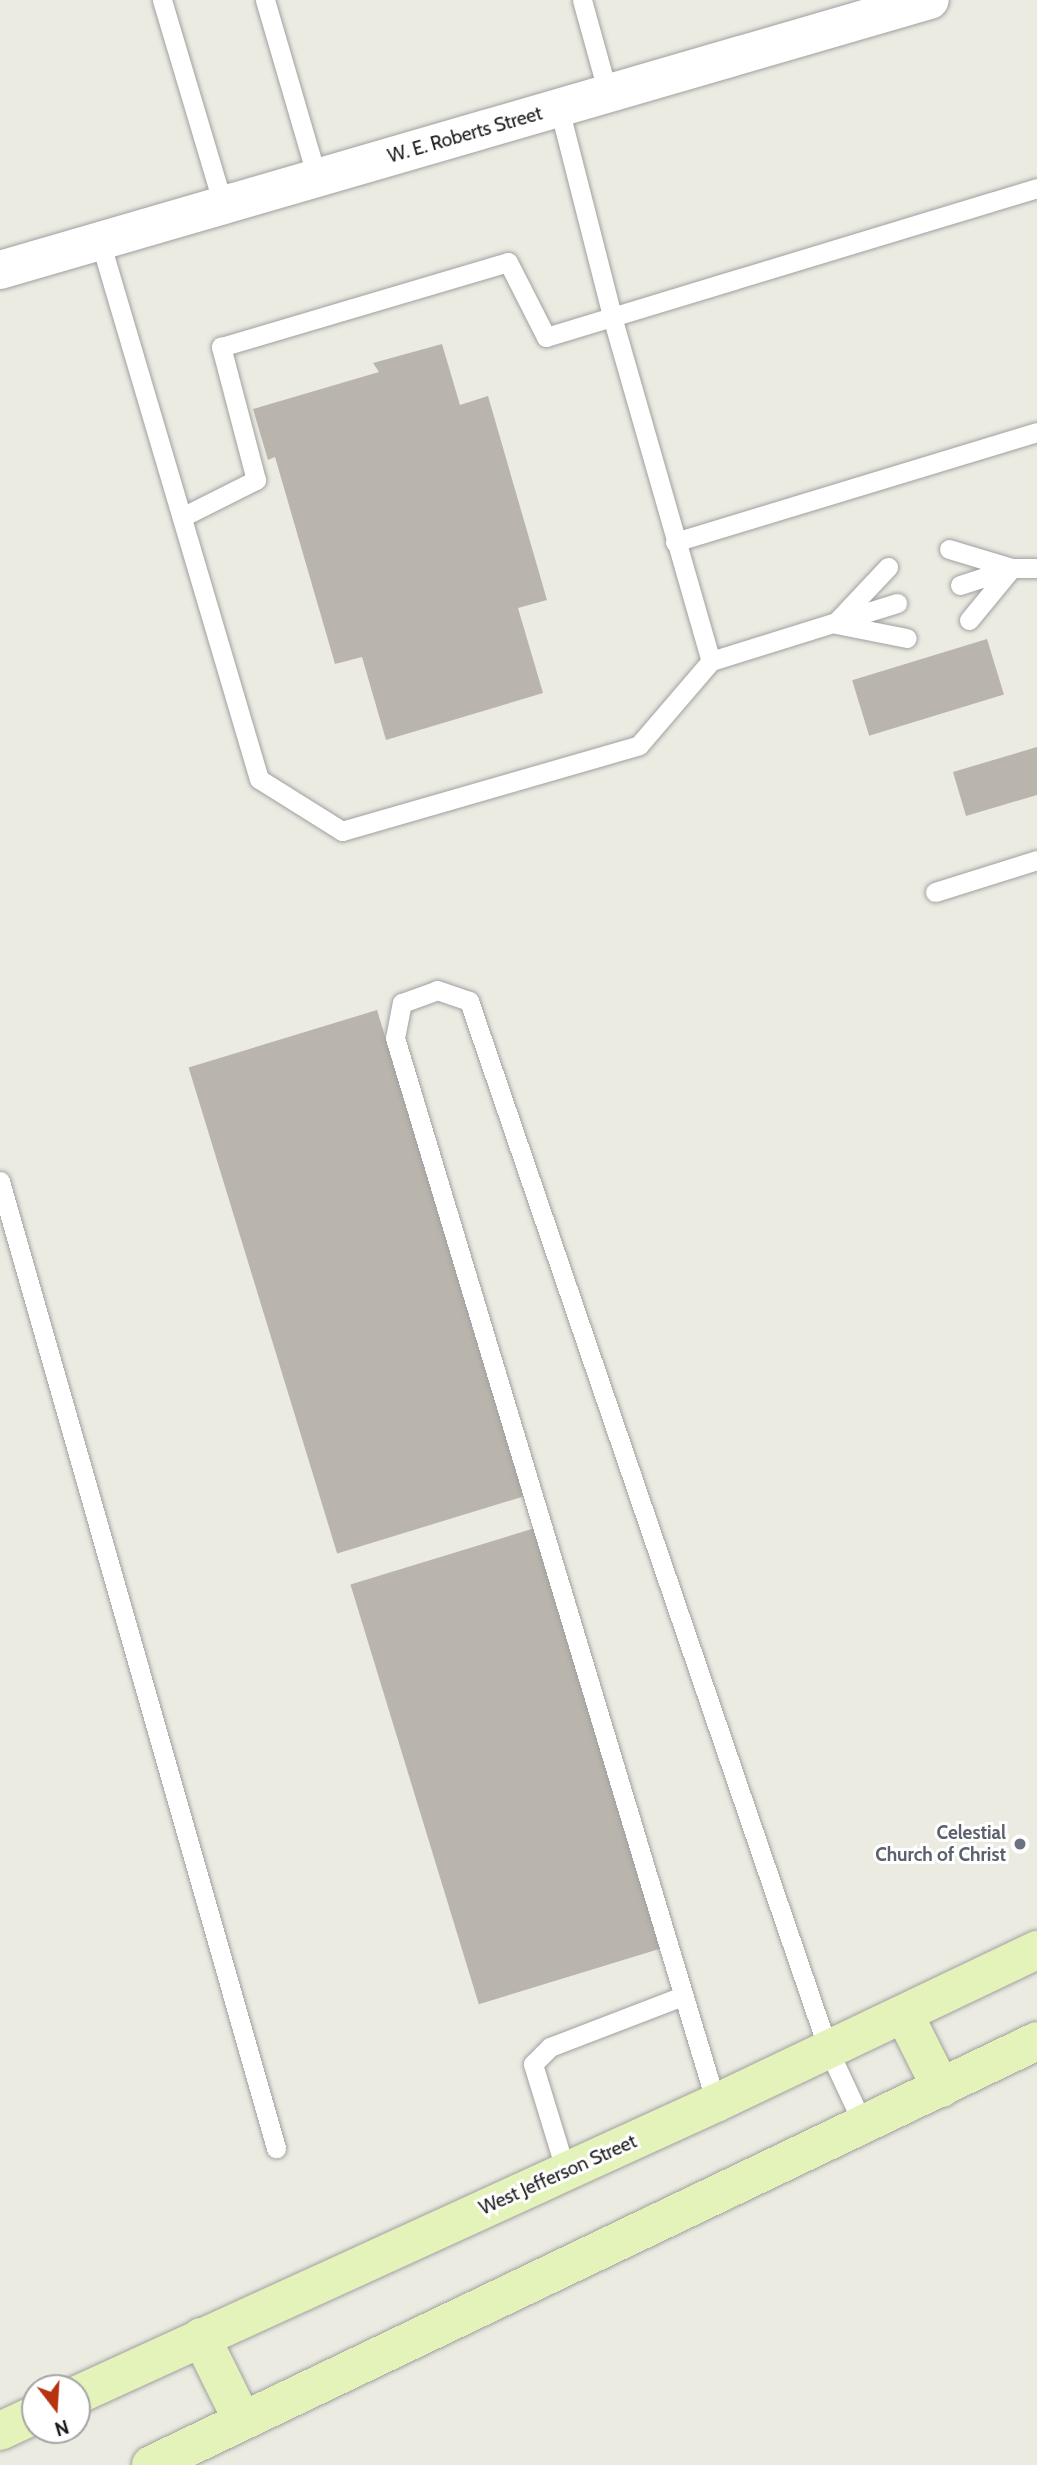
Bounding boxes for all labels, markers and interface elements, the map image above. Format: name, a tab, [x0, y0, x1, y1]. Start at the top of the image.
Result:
street label: W. E. Roberts Street	[385, 102, 545, 168]
place label: Celestial Church of Christ	[875, 1822, 1006, 1866]
marker: Celestial Church of Christ	[1012, 1836, 1028, 1852]
street label: West Jefferson Street	[476, 2130, 640, 2220]
north arrow	[21, 2374, 91, 2444]
text: N	[52, 2415, 71, 2441]

